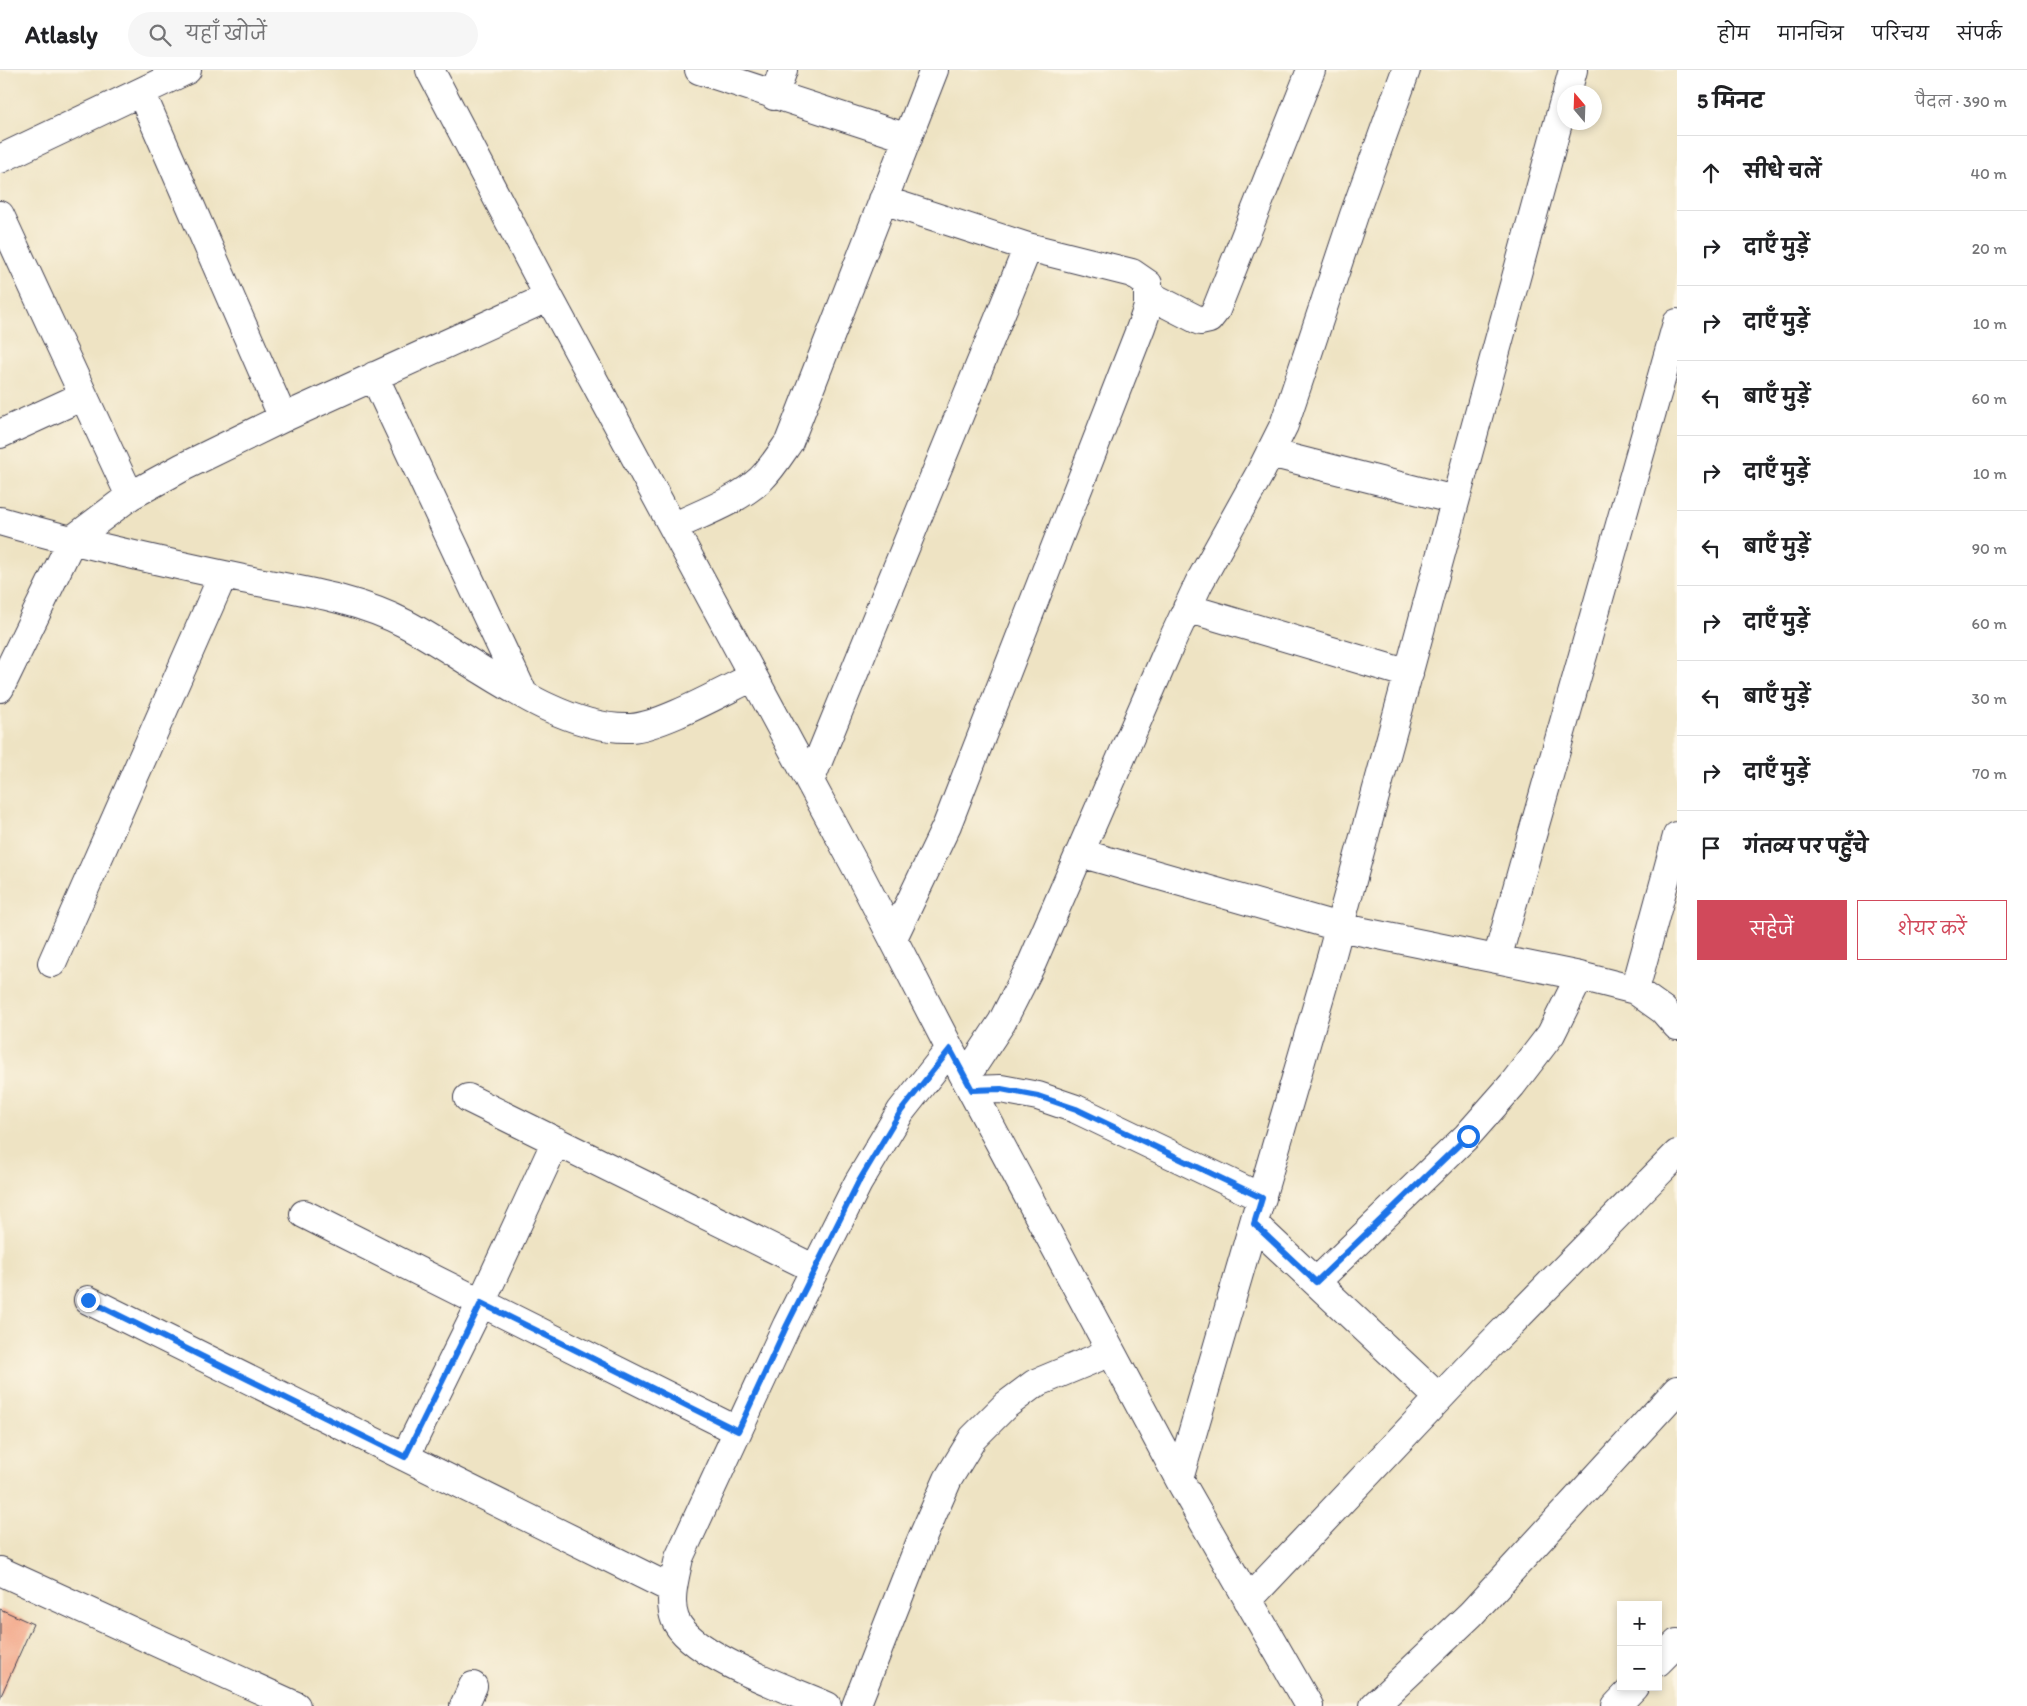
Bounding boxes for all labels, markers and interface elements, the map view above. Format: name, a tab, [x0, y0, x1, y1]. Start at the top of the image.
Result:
search box	[128, 12, 478, 57]
text: Atlasly	[25, 20, 98, 49]
icon: search	[146, 21, 174, 49]
text: यहाँ खोजें	[186, 22, 267, 45]
text: होम	[1718, 23, 1750, 45]
text: मानचित्र	[1778, 23, 1844, 45]
text: परिचय	[1872, 23, 1929, 45]
text: संपर्क	[1957, 23, 2002, 45]
north arrow	[1557, 85, 1602, 130]
text: 5 मिनट	[1697, 88, 1764, 113]
text: पैदल · 390 m	[1915, 92, 2007, 111]
icon: ahead	[1697, 159, 1725, 187]
text: सीधे चलें	[1744, 160, 1821, 183]
text: 40 m	[1970, 164, 2007, 183]
icon: right	[1697, 234, 1725, 262]
text: दाएँ मुड़ें	[1744, 235, 1810, 258]
text: 20 m	[1972, 239, 2007, 258]
icon: right	[1697, 309, 1725, 337]
text: दाएँ मुड़ें	[1744, 310, 1810, 333]
text: 10 m	[1973, 314, 2007, 333]
icon: left	[1697, 384, 1725, 412]
text: बाएँ मुड़ें	[1744, 385, 1810, 408]
text: 60 m	[1972, 389, 2007, 408]
icon: right	[1697, 459, 1725, 487]
text: दाएँ मुड़ें	[1744, 460, 1810, 483]
text: 10 m	[1973, 464, 2007, 483]
icon: left	[1697, 534, 1725, 562]
text: बाएँ मुड़ें	[1744, 535, 1810, 558]
text: 90 m	[1972, 539, 2007, 558]
icon: right	[1697, 609, 1725, 637]
text: दाएँ मुड़ें	[1744, 610, 1810, 633]
text: 60 m	[1972, 614, 2007, 633]
icon: left	[1697, 684, 1725, 712]
text: बाएँ मुड़ें	[1744, 685, 1810, 708]
text: 30 m	[1971, 689, 2007, 708]
icon: right	[1697, 759, 1725, 787]
text: दाएँ मुड़ें	[1744, 760, 1810, 783]
text: 70 m	[1972, 764, 2007, 783]
icon: arrive	[1697, 834, 1725, 862]
text: गंतव्य पर पहुँचे	[1744, 835, 1868, 858]
button: सहेजें	[1697, 900, 1847, 960]
button: शेयर करें	[1857, 900, 2007, 960]
route start	[1457, 1125, 1480, 1148]
route end	[77, 1289, 100, 1312]
map controls	[1617, 1601, 1662, 1691]
button: +	[1617, 1601, 1662, 1646]
button: −	[1617, 1646, 1662, 1691]

